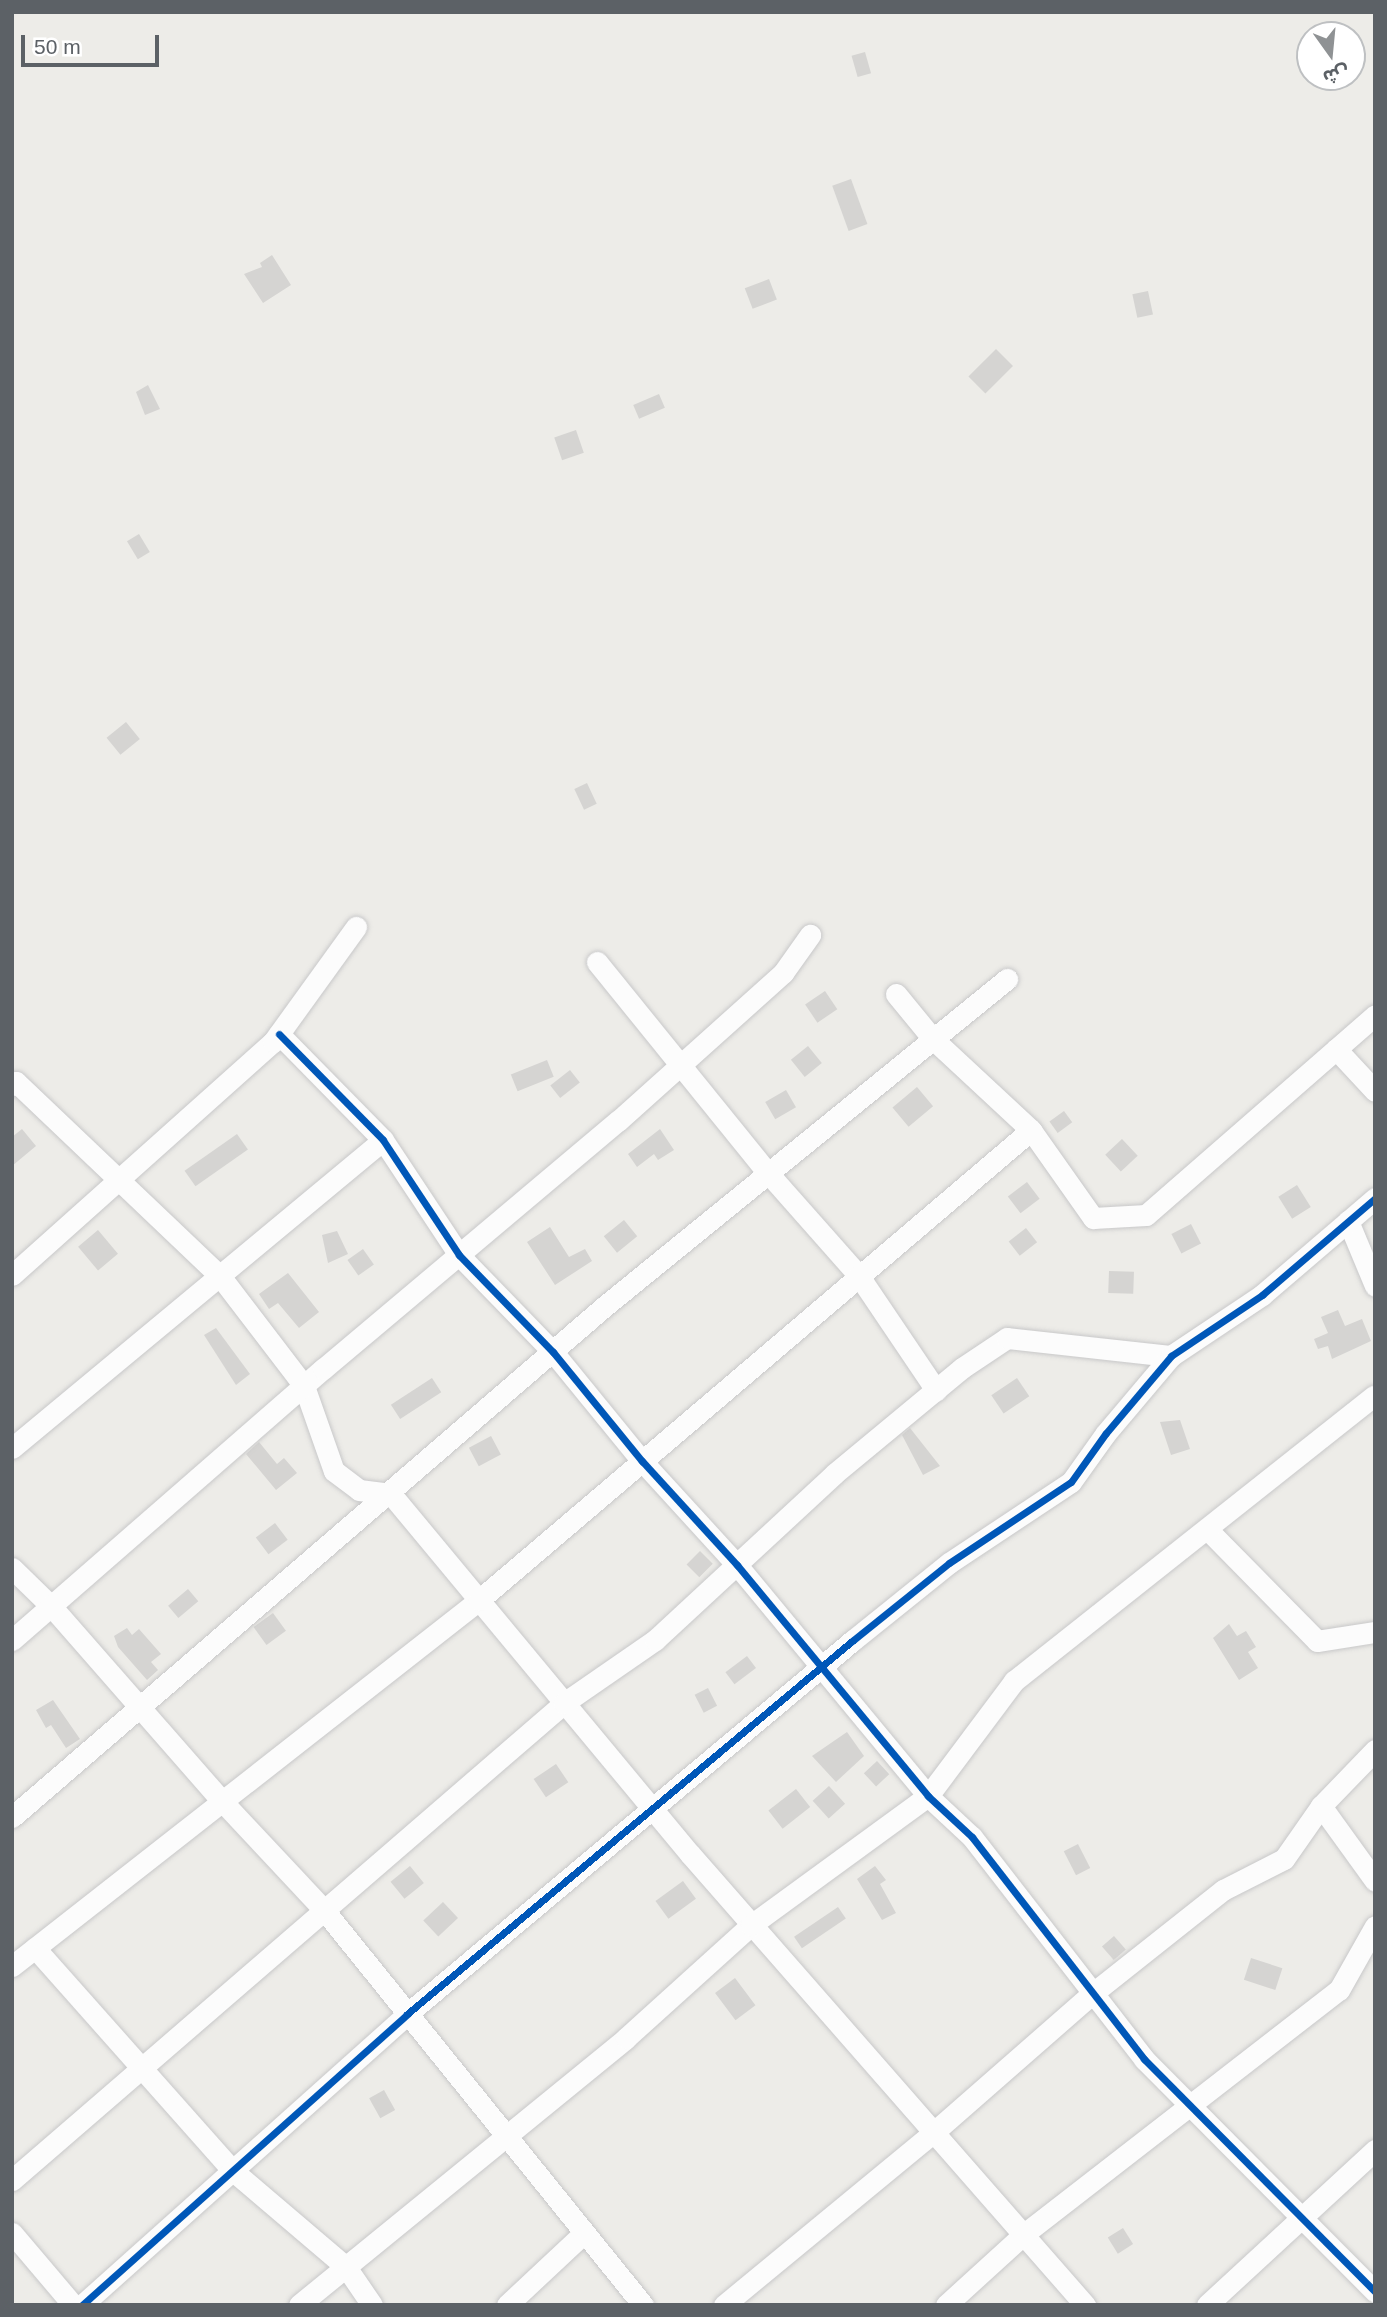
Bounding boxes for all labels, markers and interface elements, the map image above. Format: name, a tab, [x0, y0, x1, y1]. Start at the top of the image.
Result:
scale bar	[24, 21, 163, 65]
north arrow	[1296, 21, 1366, 91]
text: 50 m	[34, 35, 81, 58]
text: ش	[1321, 61, 1351, 88]

